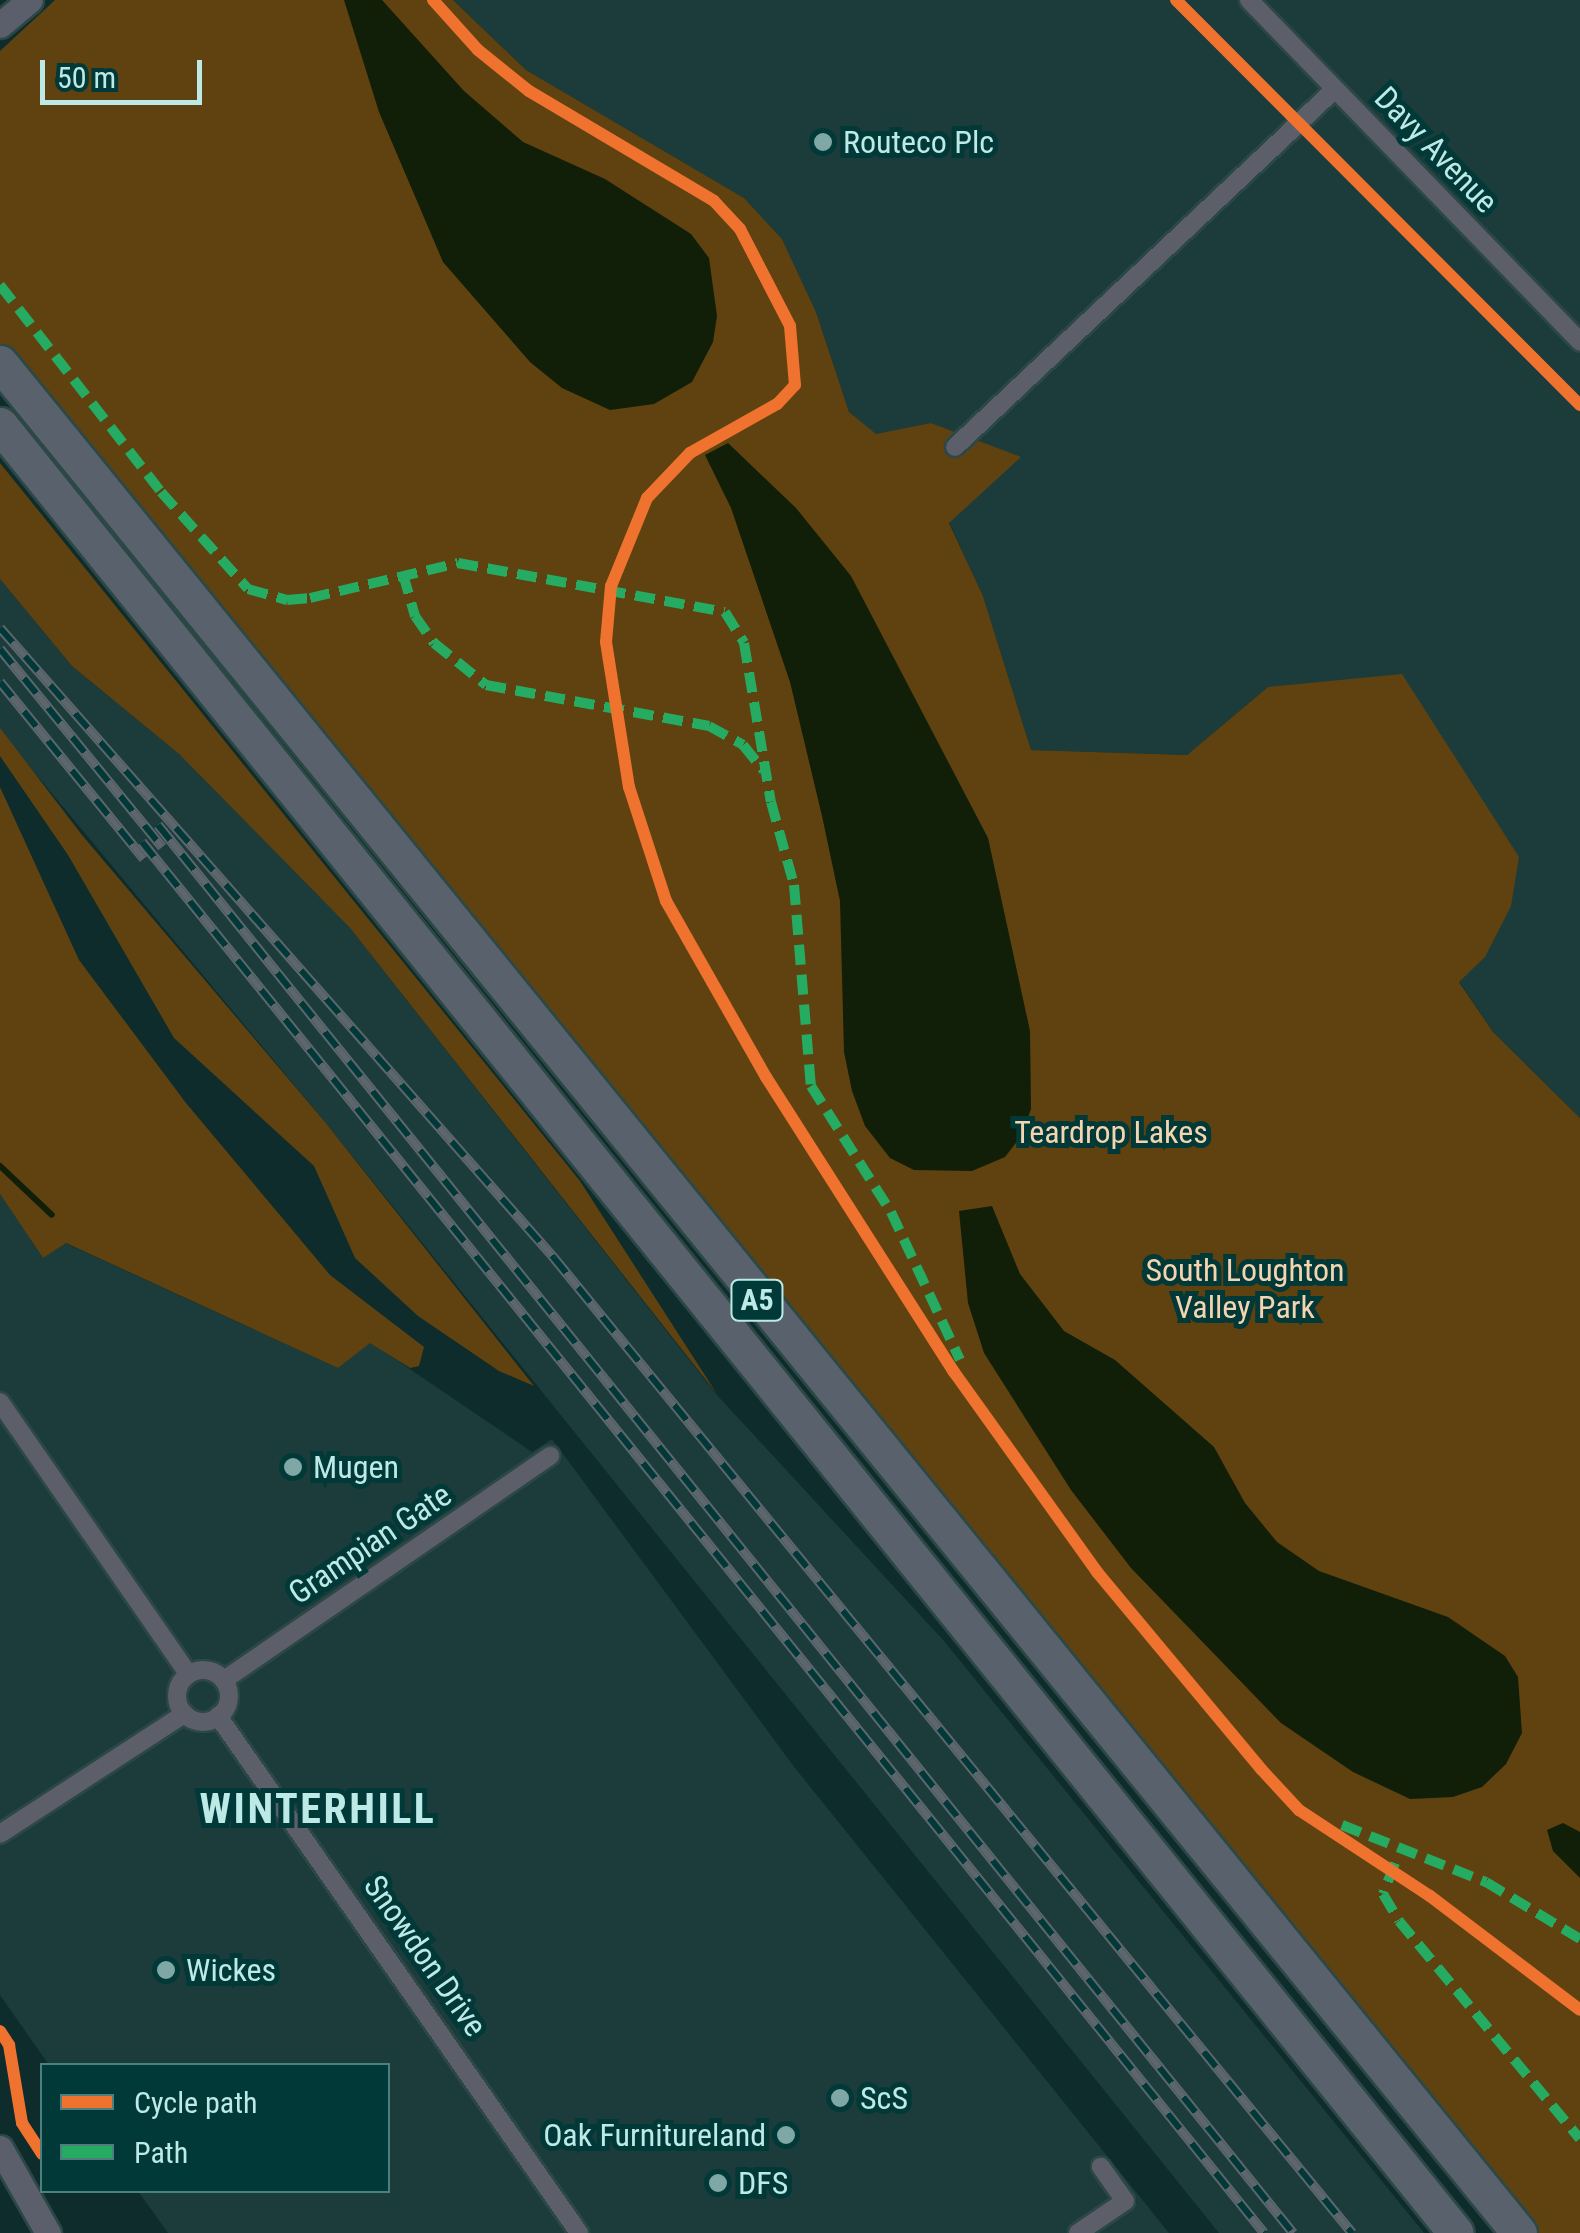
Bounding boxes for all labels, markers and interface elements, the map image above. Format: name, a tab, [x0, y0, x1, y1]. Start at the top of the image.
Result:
scale bar	[45, 40, 208, 102]
text: 50 m	[57, 60, 116, 95]
street label: Davy Avenue	[1367, 79, 1505, 221]
place label: Routeco Plc	[843, 123, 994, 161]
marker: Routeco Plc	[812, 131, 834, 153]
park label: Teardrop Lakes	[1014, 1113, 1208, 1151]
park label: South Loughton Valley Park	[1145, 1252, 1345, 1327]
road number: A5	[730, 1275, 784, 1325]
place label: Mugen	[313, 1448, 399, 1486]
marker: Mugen	[282, 1456, 304, 1478]
street label: Grampian Gate	[282, 1476, 458, 1612]
district label: WINTERHILL	[200, 1784, 436, 1834]
street label: Snowdon Drive	[355, 1868, 495, 2044]
place label: Wickes	[186, 1951, 276, 1989]
marker: Wickes	[155, 1959, 177, 1981]
legend	[40, 2063, 390, 2193]
place label: ScS	[860, 2079, 908, 2117]
text: Cycle path	[134, 2085, 258, 2120]
marker: ScS	[829, 2087, 851, 2109]
place label: Oak Furnitureland	[543, 2116, 766, 2154]
marker: Oak Furnitureland	[775, 2124, 797, 2146]
text: Path	[134, 2135, 188, 2170]
place label: DFS	[738, 2164, 788, 2202]
marker: DFS	[707, 2172, 729, 2194]

